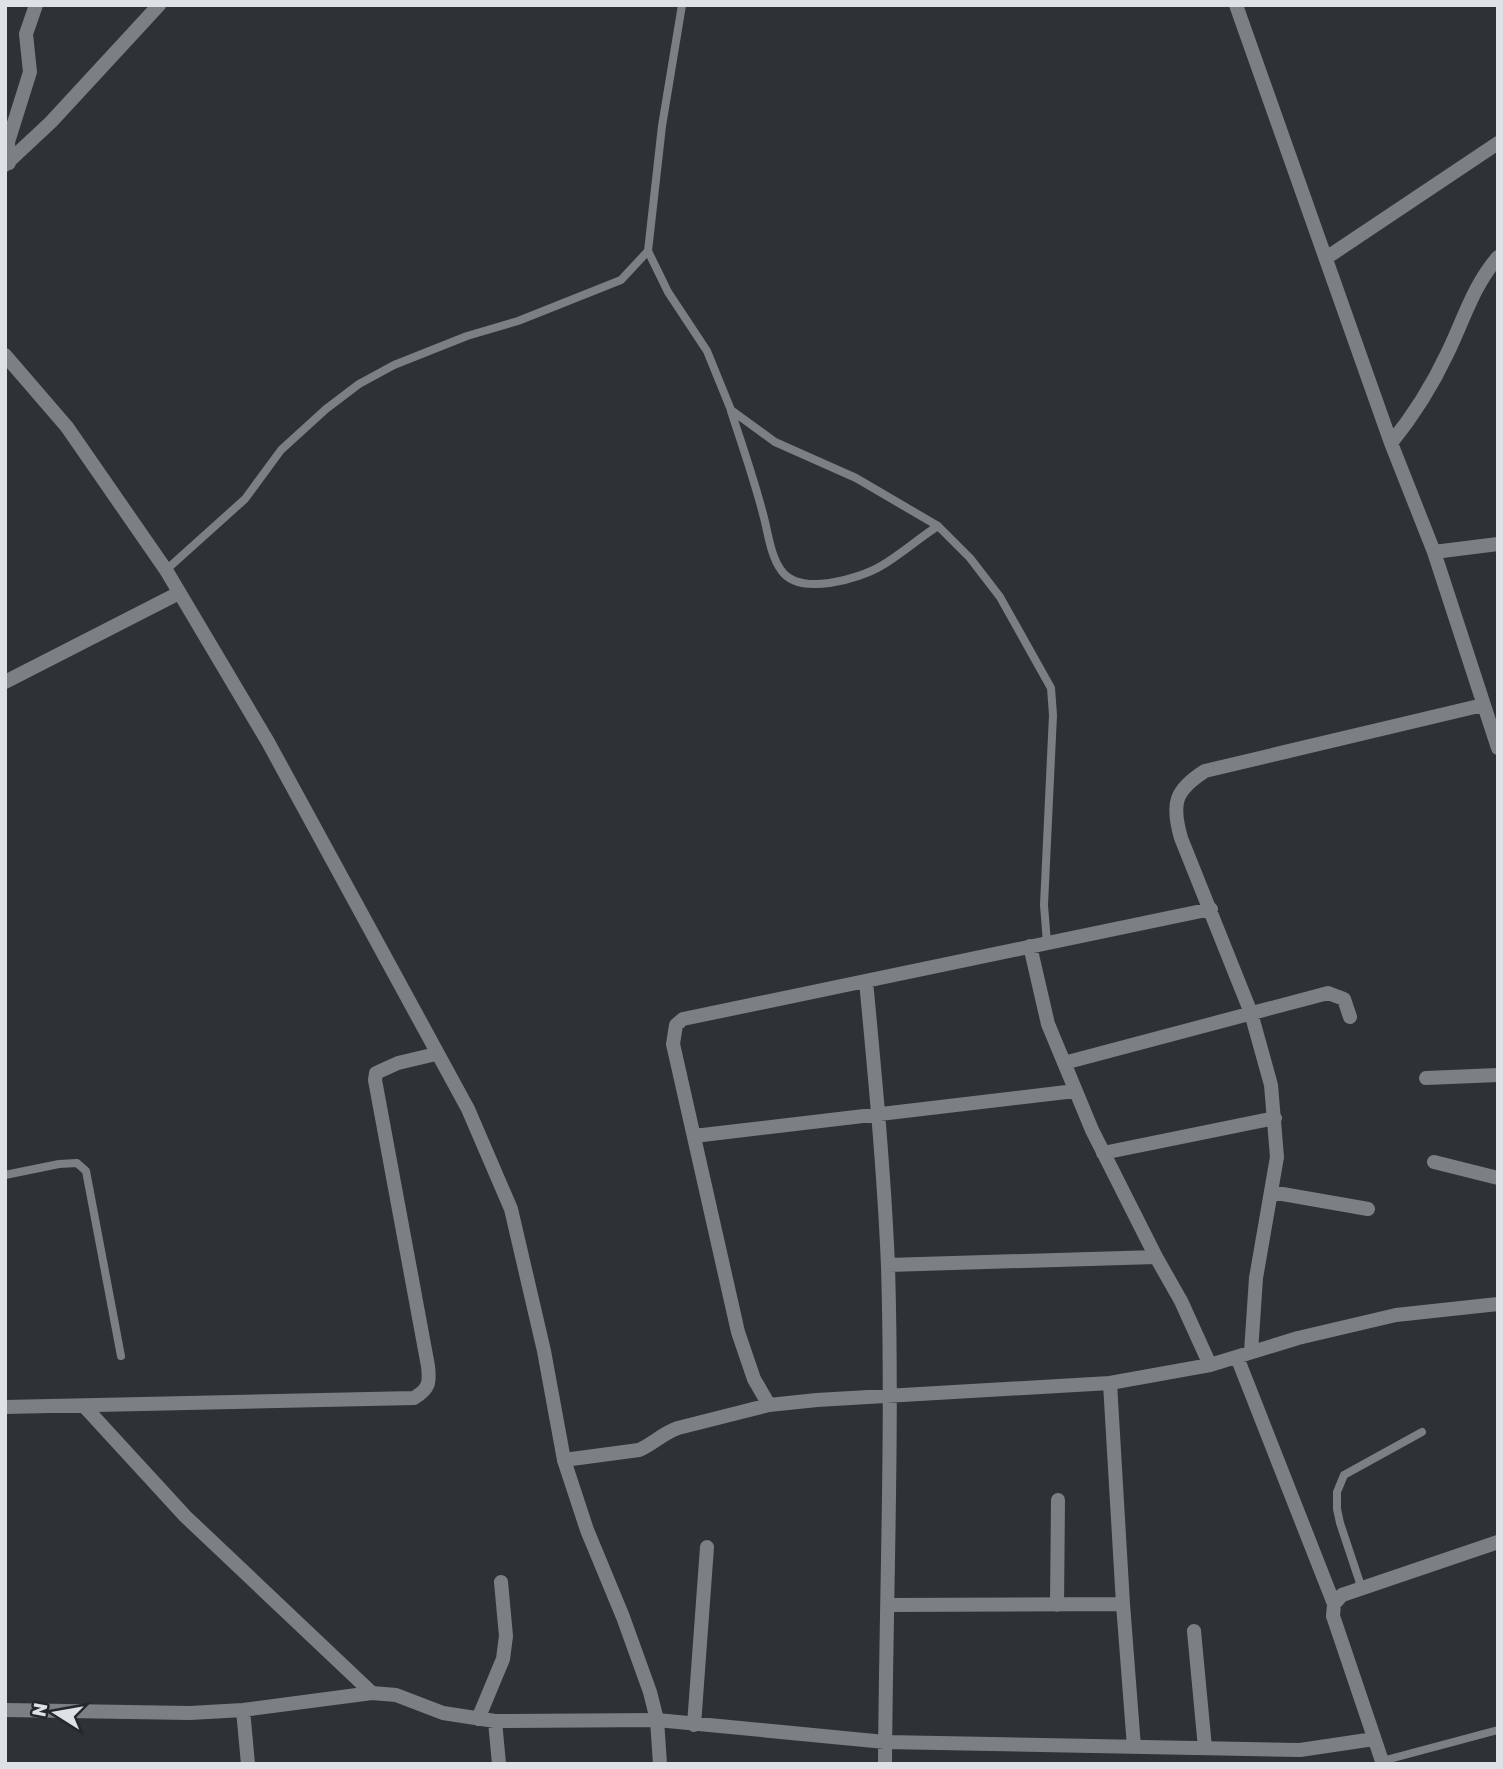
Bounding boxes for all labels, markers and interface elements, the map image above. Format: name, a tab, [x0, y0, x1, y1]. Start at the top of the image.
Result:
north arrow	[21, 1678, 91, 1748]
text: N	[27, 1701, 52, 1719]

